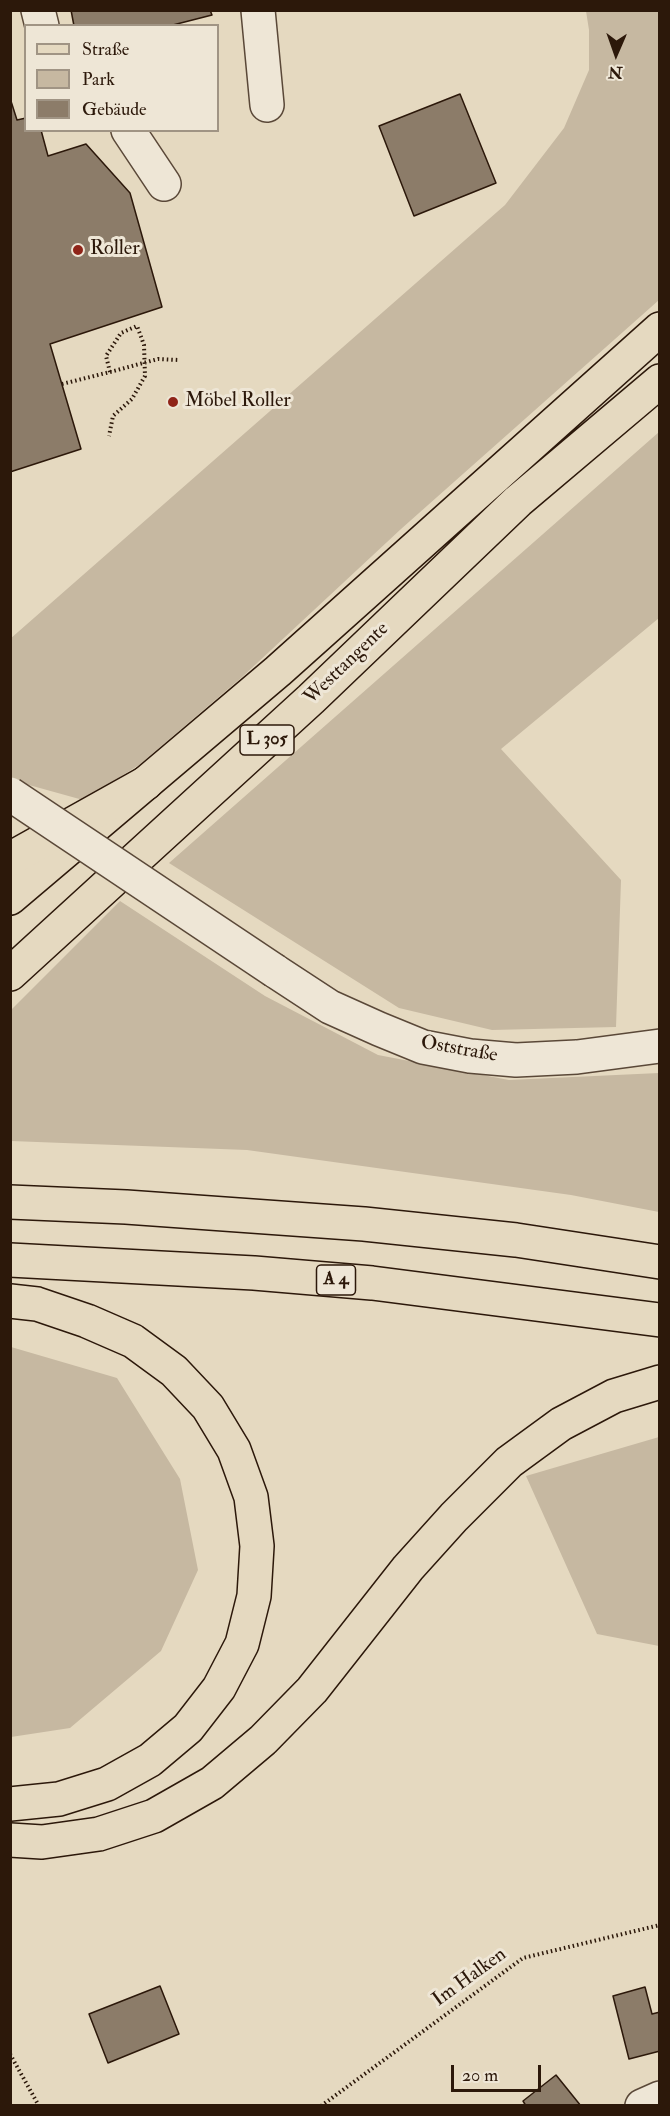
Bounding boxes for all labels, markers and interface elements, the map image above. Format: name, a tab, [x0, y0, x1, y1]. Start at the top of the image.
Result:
legend	[24, 24, 219, 132]
north arrow	[586, 24, 646, 84]
text: Straße	[82, 38, 129, 61]
text: N	[608, 62, 623, 82]
text: Park	[82, 68, 115, 91]
text: Gebäude	[82, 98, 147, 121]
place label: Roller	[90, 238, 140, 262]
marker: Roller	[71, 243, 85, 257]
place label: Möbel Roller	[185, 390, 291, 414]
marker: Möbel Roller	[166, 395, 180, 409]
street label: Westtangente	[300, 618, 394, 710]
road number: L 305	[240, 725, 294, 755]
street label: Oststraße	[419, 1031, 499, 1069]
road number: A 4	[316, 1265, 356, 1295]
street label: Im Halken	[428, 1943, 512, 2013]
scale bar	[454, 2053, 544, 2091]
text: 20 m	[462, 2064, 498, 2087]

